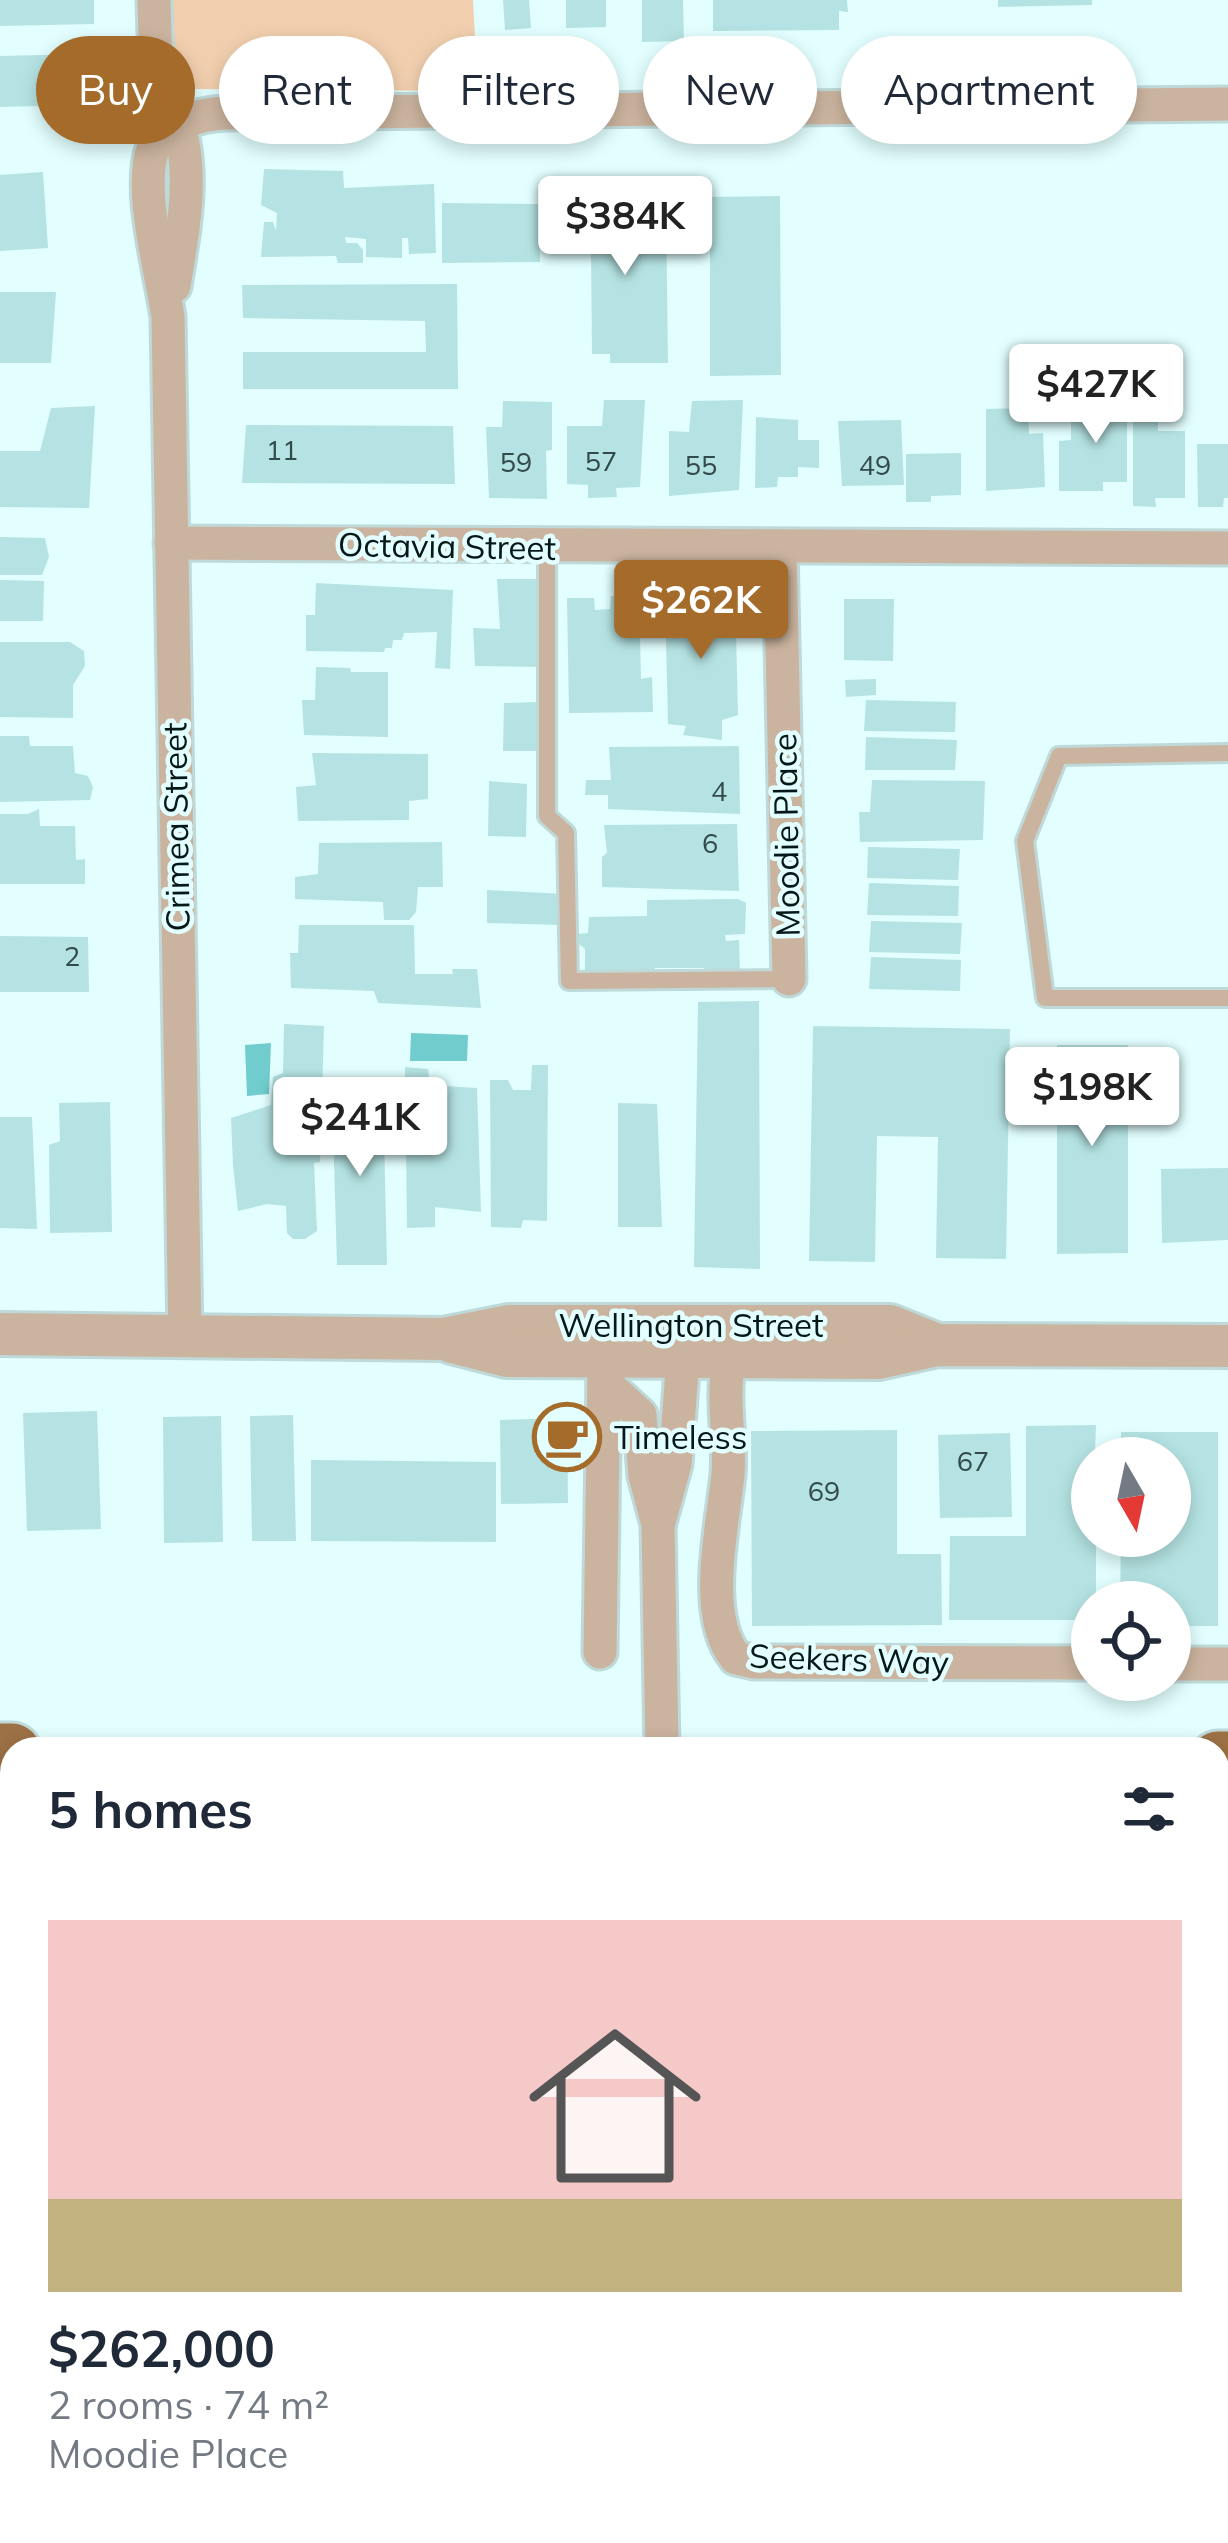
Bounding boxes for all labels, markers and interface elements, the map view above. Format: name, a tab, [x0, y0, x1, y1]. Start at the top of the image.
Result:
chip: Buy	[36, 36, 195, 144]
chip: Rent	[219, 36, 394, 144]
chip: Filters	[418, 36, 619, 144]
chip: New	[643, 36, 817, 144]
chip: Apartment	[841, 36, 1137, 144]
pin: $384K	[541, 176, 709, 278]
text: $384K	[565, 190, 685, 239]
pin: $427K	[1012, 344, 1180, 446]
text: $427K	[1036, 358, 1156, 407]
house number: 11	[266, 433, 298, 467]
house number: 57	[585, 444, 617, 478]
house number: 59	[500, 445, 532, 479]
house number: 55	[685, 448, 717, 482]
house number: 49	[859, 448, 891, 482]
street label: Octavia Street	[338, 523, 556, 568]
pin: $262K	[617, 560, 785, 662]
text: $262K	[641, 574, 761, 623]
street label: Crimea Street	[153, 722, 198, 932]
street label: Moodie Place	[763, 733, 808, 937]
house number: 4	[711, 774, 727, 808]
house number: 6	[702, 826, 718, 860]
house number: 2	[64, 939, 80, 973]
pin: $198K	[1008, 1047, 1176, 1149]
text: $198K	[1032, 1061, 1152, 1110]
pin: $241K	[276, 1077, 444, 1179]
text: $241K	[300, 1091, 420, 1140]
street label: Wellington Street	[559, 1304, 823, 1345]
cafe icon: Timeless	[532, 1402, 602, 1472]
place label: Timeless	[614, 1416, 747, 1457]
north arrow	[1071, 1437, 1191, 1557]
map controls	[1071, 1437, 1191, 1701]
house number: 67	[957, 1444, 989, 1478]
house number: 69	[808, 1474, 840, 1508]
button: locate	[1071, 1581, 1191, 1701]
street label: Seekers Way	[748, 1635, 950, 1682]
icon: filters	[1116, 1776, 1182, 1842]
text: 5 homes	[48, 1777, 253, 1841]
icon: home	[507, 1998, 723, 2214]
text: $262,000	[48, 2316, 275, 2380]
text: 2 rooms · 74 m²	[48, 2380, 329, 2429]
text: Moodie Place	[48, 2429, 288, 2478]

